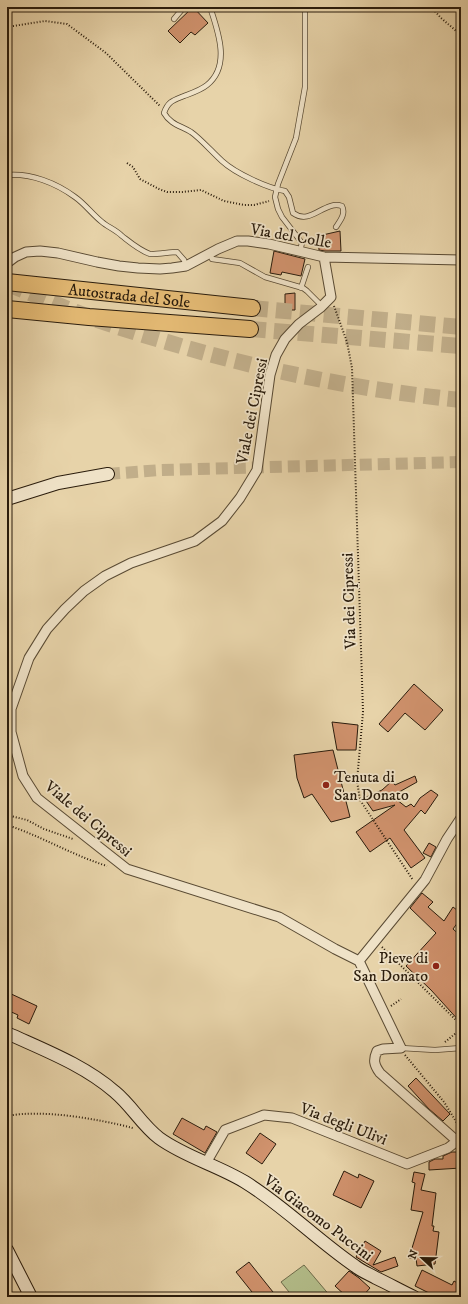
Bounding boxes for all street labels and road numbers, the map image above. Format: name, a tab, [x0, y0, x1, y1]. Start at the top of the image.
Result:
street label: Via del Colle	[248, 219, 333, 253]
street label: Autostrada del Sole	[67, 280, 192, 312]
street label: Viale dei Cipressi	[232, 356, 272, 467]
street label: Via dei Cipressi	[337, 552, 361, 651]
street label: Viale dei Cipressi	[40, 776, 136, 861]
street label: Via degli Ulivi	[296, 1098, 390, 1150]
street label: Via Giacomo Puccini	[259, 1170, 377, 1265]

